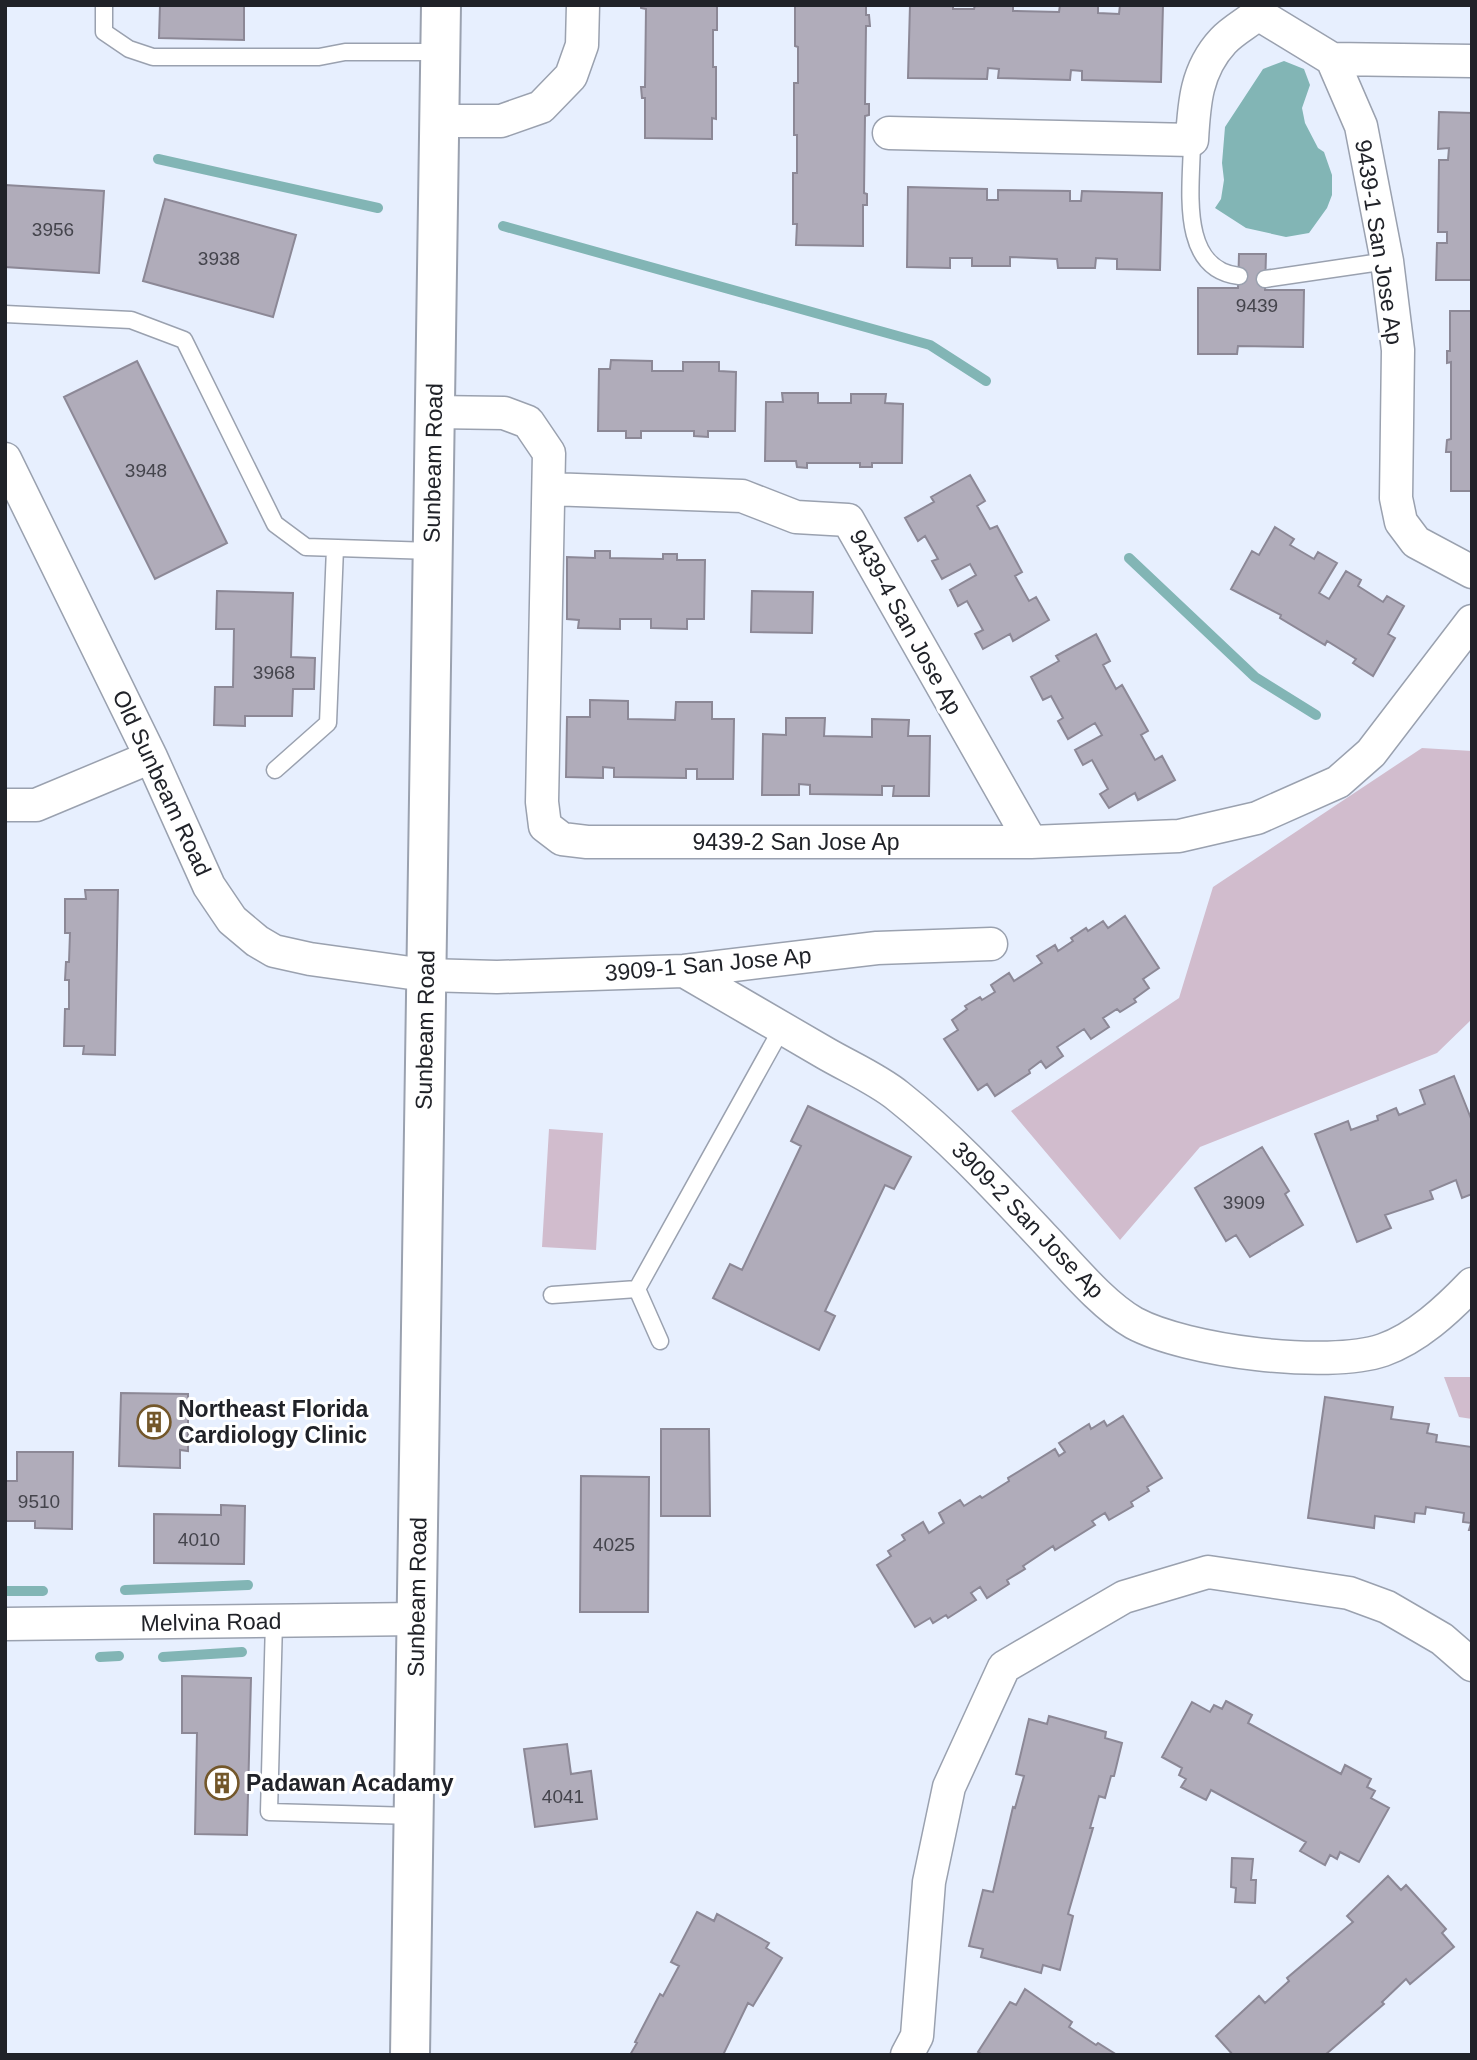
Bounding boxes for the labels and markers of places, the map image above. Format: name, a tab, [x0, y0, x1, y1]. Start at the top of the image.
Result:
place label: Northeast Florida Cardiology Clinic	[178, 1396, 369, 1448]
building icon: Northeast Florida Cardiology Clinic	[135, 1403, 173, 1441]
building icon: Padawan Acadamy	[203, 1764, 241, 1802]
place label: Padawan Acadamy	[246, 1770, 454, 1796]

